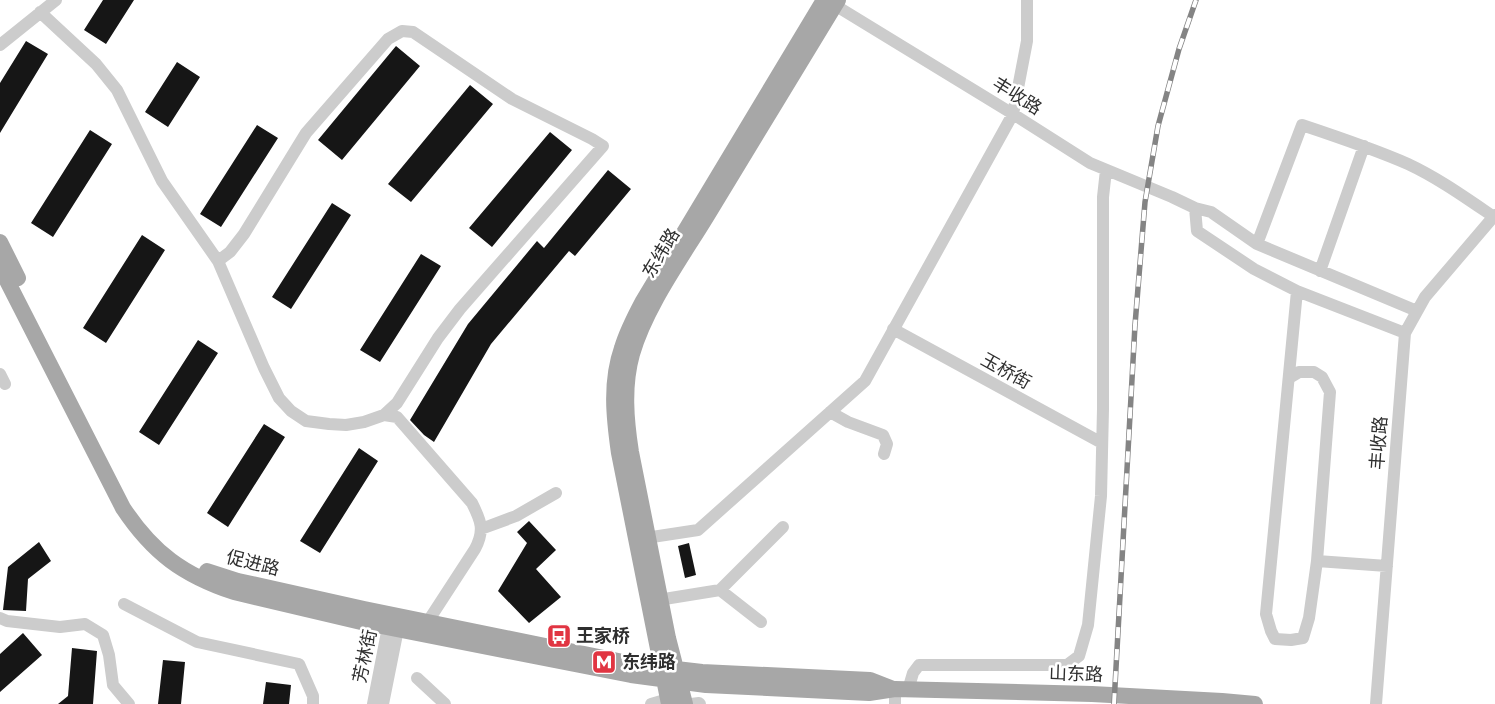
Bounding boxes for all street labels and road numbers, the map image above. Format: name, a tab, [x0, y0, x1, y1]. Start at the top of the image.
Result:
street label: 丰收路	[988, 72, 1046, 120]
street label: 东纬路	[638, 224, 684, 282]
street label: 玉桥街	[977, 348, 1035, 394]
street label: 丰收路	[1366, 415, 1392, 471]
street label: 促进路	[224, 546, 282, 580]
street label: 芳林街	[349, 627, 381, 685]
street label: 山东路	[1049, 662, 1103, 686]

